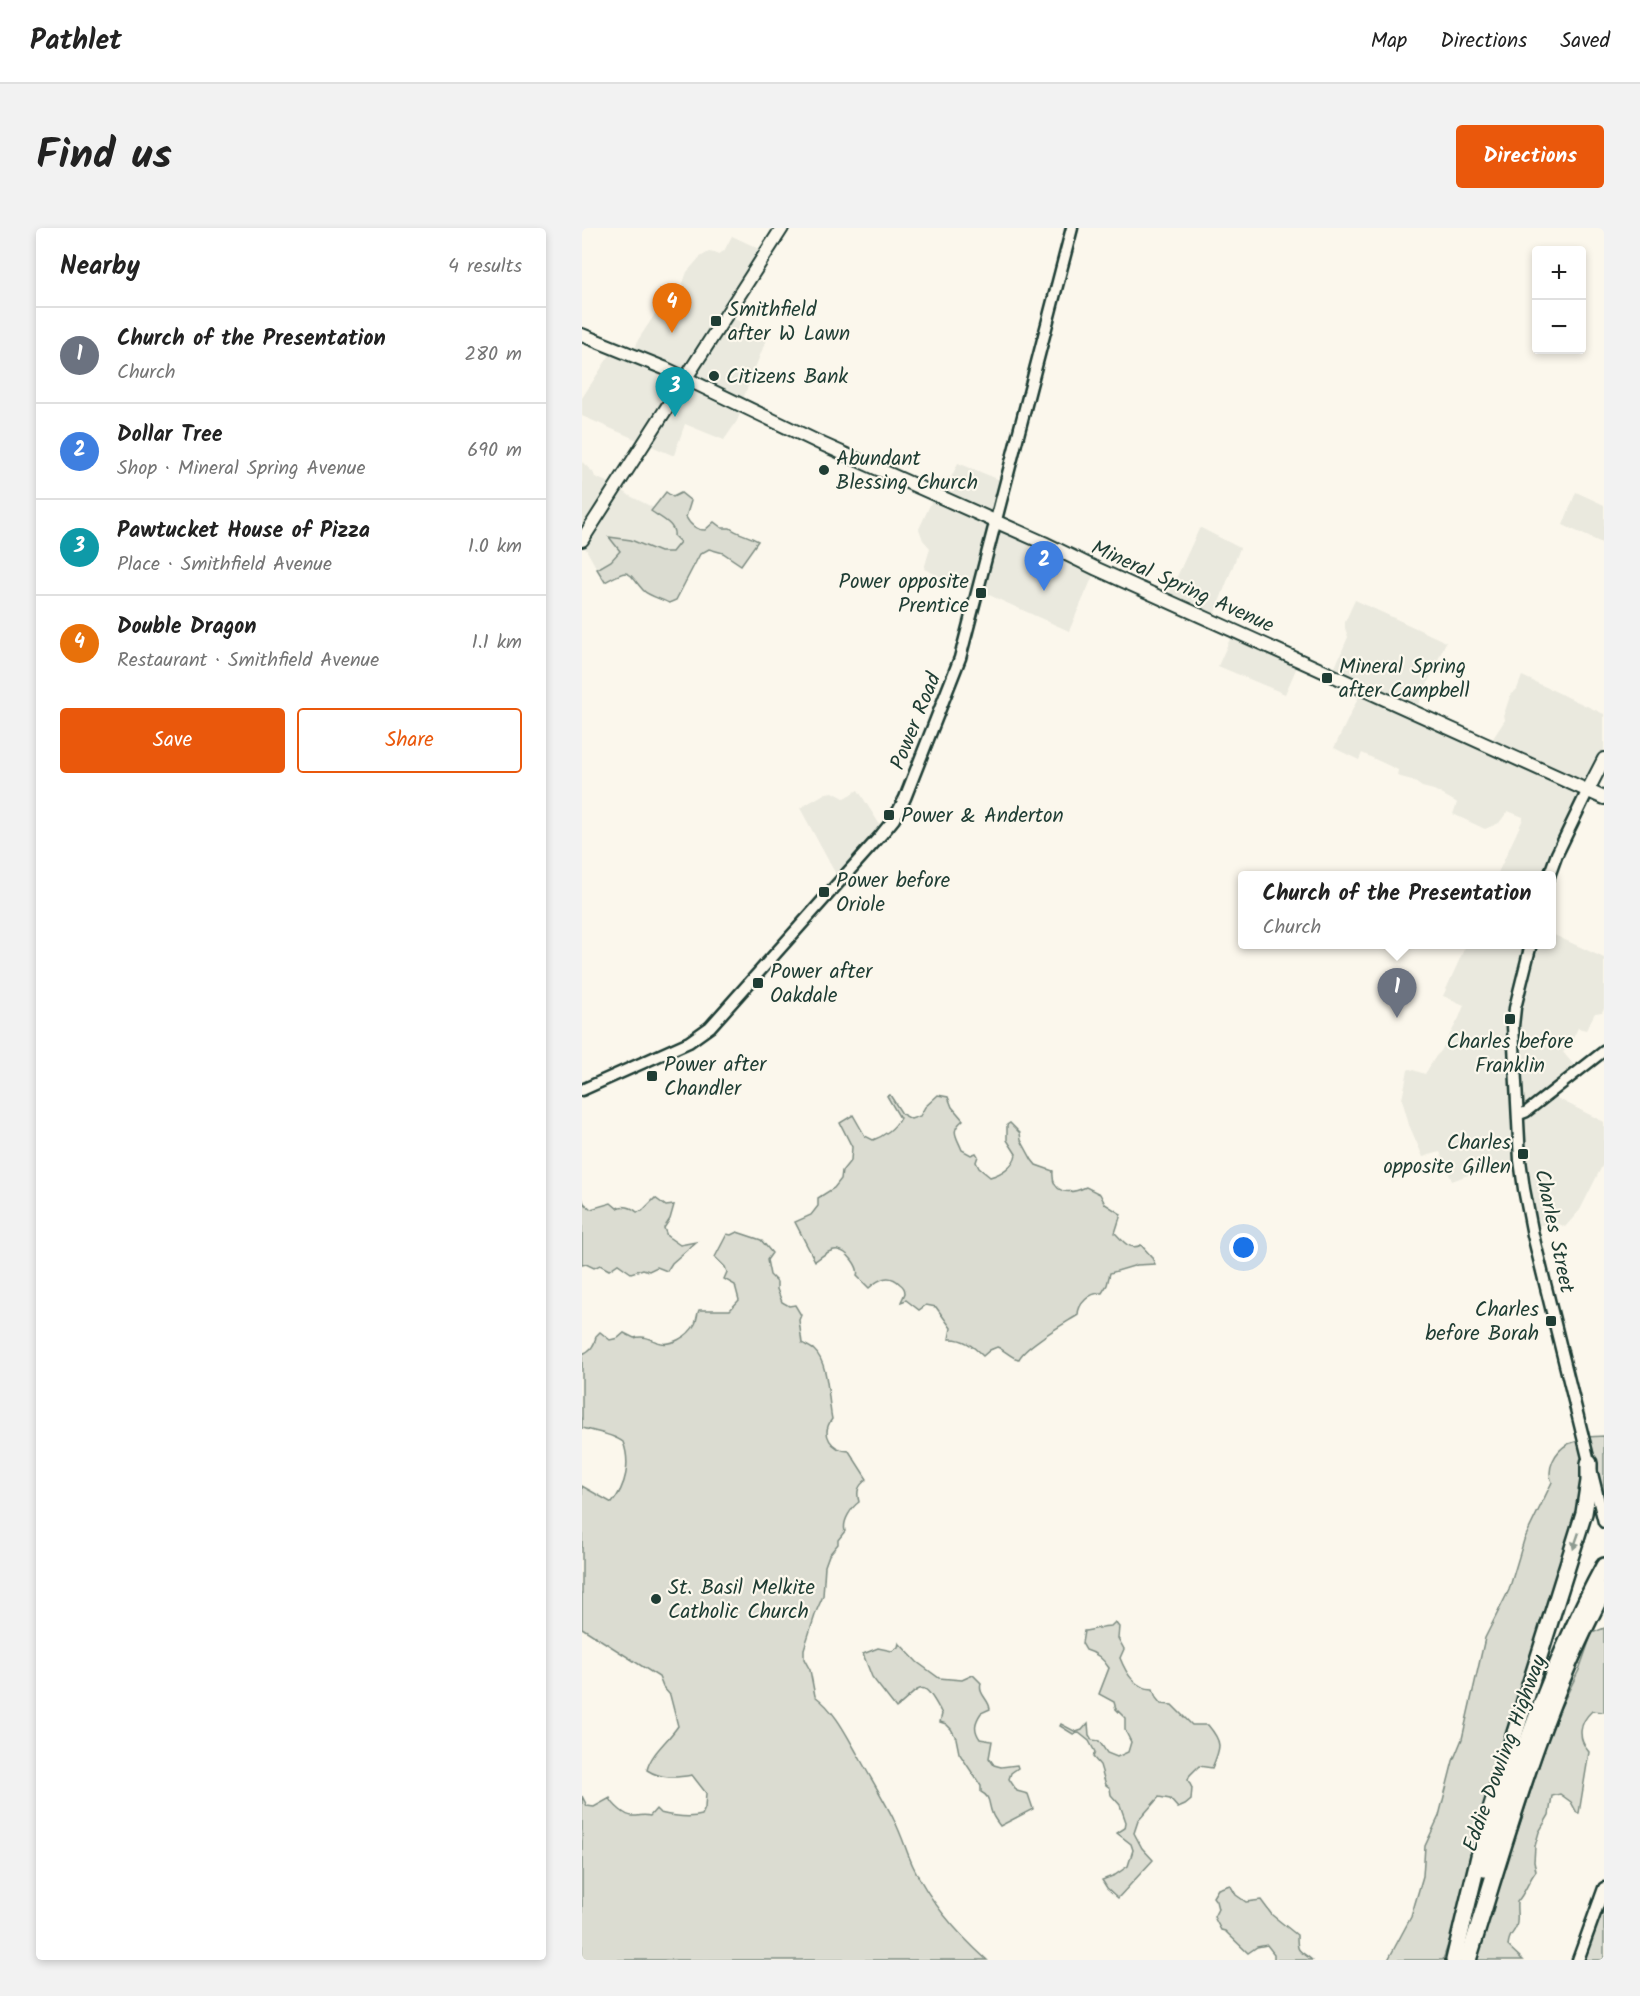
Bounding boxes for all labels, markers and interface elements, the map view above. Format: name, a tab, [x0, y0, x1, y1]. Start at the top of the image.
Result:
text: Pathlet	[30, 19, 122, 64]
text: Map	[1371, 25, 1407, 58]
text: Directions	[1440, 25, 1527, 58]
text: Saved	[1560, 25, 1610, 58]
text: Find us	[36, 123, 172, 190]
button: Directions	[1456, 125, 1604, 188]
text: Nearby	[60, 246, 140, 288]
map controls	[1532, 246, 1586, 354]
button: +	[1532, 246, 1586, 300]
text: 4 results	[448, 251, 522, 283]
pin: 4	[652, 284, 692, 333]
place label: Smithfield after W Lawn	[728, 294, 850, 351]
button: −	[1532, 300, 1586, 354]
marker: Smithfield after W Lawn	[709, 314, 723, 328]
text: Church of the Presentation	[117, 322, 386, 357]
text: 1	[76, 339, 83, 371]
text: 280 m	[464, 339, 522, 371]
text: Church	[117, 357, 176, 389]
place label: Citizens Bank	[726, 361, 848, 394]
pin: 3	[656, 368, 694, 417]
marker: Citizens Bank	[707, 369, 721, 383]
text: Dollar Tree	[117, 418, 222, 453]
text: 2	[74, 435, 85, 467]
text: 690 m	[467, 435, 522, 467]
place label: Abundant Blessing Church	[836, 443, 978, 500]
text: Shop · Mineral Spring Avenue	[117, 453, 365, 485]
marker: Abundant Blessing Church	[817, 463, 831, 477]
text: Pawtucket House of Pizza	[117, 514, 370, 549]
text: 3	[74, 531, 85, 563]
text: 1.0 km	[468, 531, 522, 563]
street label: Mineral Spring Avenue	[1086, 532, 1280, 643]
pin: 2	[1024, 542, 1064, 591]
text: Place · Smithfield Avenue	[117, 549, 332, 581]
place label: Power opposite Prentice	[839, 566, 970, 623]
marker: Power opposite Prentice	[974, 586, 988, 600]
text: Double Dragon	[117, 610, 257, 645]
text: 4	[74, 627, 85, 659]
text: 1.1 km	[471, 627, 522, 659]
text: Restaurant · Smithfield Avenue	[117, 645, 379, 677]
place label: Mineral Spring after Campbell	[1339, 651, 1470, 708]
street label: Power Road	[882, 668, 951, 775]
marker: Mineral Spring after Campbell	[1320, 671, 1334, 685]
button: Save	[60, 708, 285, 773]
button: Share	[297, 708, 522, 773]
place label: Power & Anderton	[901, 800, 1064, 833]
marker: Power & Anderton	[882, 808, 896, 822]
place label: Power before Oriole	[836, 865, 951, 922]
popup	[1238, 871, 1556, 949]
text: Church of the Presentation	[1263, 877, 1531, 912]
marker: Power before Oriole	[817, 885, 831, 899]
text: Church	[1263, 912, 1321, 944]
place label: Power after Oakdale	[770, 956, 873, 1013]
pin: 1	[1378, 968, 1416, 1018]
marker: Power after Oakdale	[751, 976, 765, 990]
marker: Charles before Franklin	[1503, 1012, 1517, 1026]
place label: Charles before Franklin	[1447, 1026, 1574, 1083]
place label: Power after Chandler	[664, 1049, 767, 1106]
marker: Power after Chandler	[645, 1069, 659, 1083]
place label: Charles opposite Gillen	[1383, 1127, 1511, 1184]
marker: Charles opposite Gillen	[1516, 1147, 1530, 1161]
street label: Charles Street	[1524, 1166, 1583, 1297]
your location	[1229, 1233, 1258, 1262]
place label: Charles before Borah	[1425, 1294, 1539, 1351]
marker: Charles before Borah	[1544, 1314, 1558, 1328]
one-way arrow	[1570, 1532, 1580, 1550]
place label: St. Basil Melkite Catholic Church	[668, 1572, 816, 1629]
marker: St. Basil Melkite Catholic Church	[649, 1592, 663, 1606]
street label: Eddie Dowling Highway	[1454, 1650, 1556, 1856]

